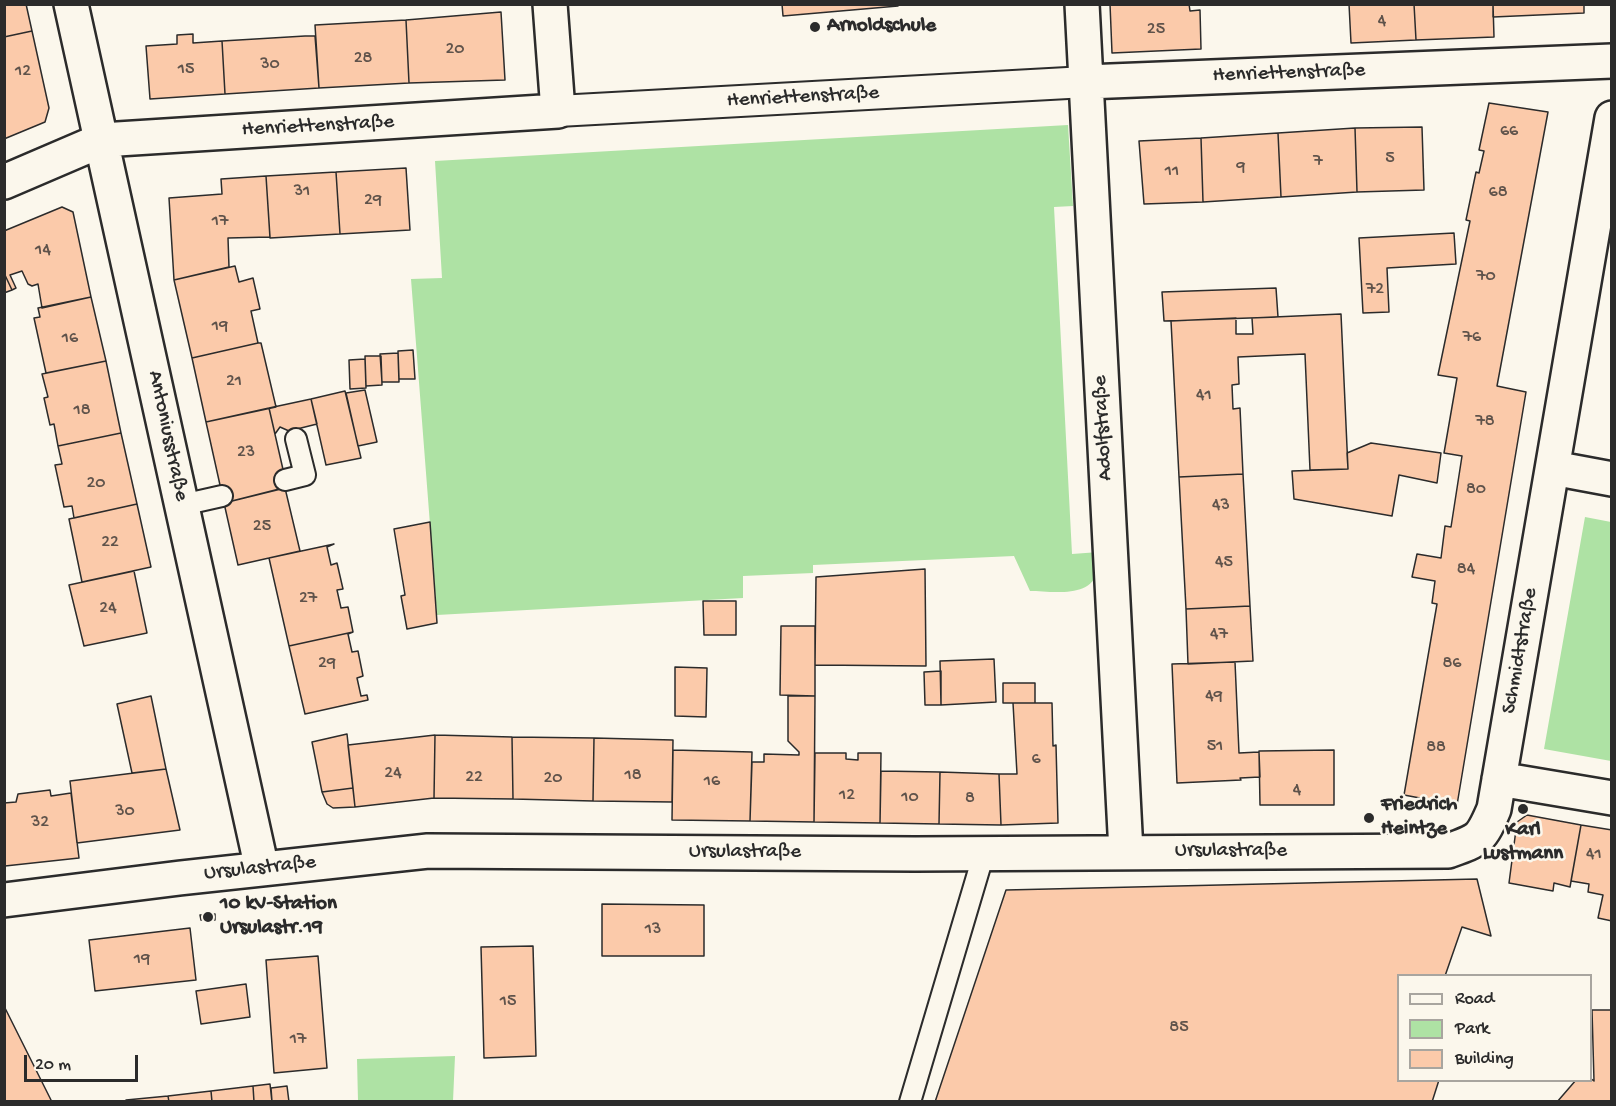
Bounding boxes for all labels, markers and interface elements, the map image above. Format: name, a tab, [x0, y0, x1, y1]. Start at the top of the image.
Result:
house number: 4	[1378, 11, 1386, 33]
place label: Arnoldschule	[827, 14, 936, 40]
house number: 25	[1147, 19, 1165, 41]
marker: Arnoldschule	[808, 20, 822, 34]
house number: 20	[445, 39, 465, 61]
house number: 28	[354, 48, 372, 70]
house number: 30	[260, 54, 280, 76]
house number: 15	[178, 59, 194, 81]
street label: Henriettenstraße	[1212, 59, 1366, 89]
house number: 12	[15, 61, 31, 83]
street label: Henriettenstraße	[726, 81, 880, 115]
street label: Henriettenstraße	[241, 110, 395, 144]
house number: 66	[1500, 121, 1518, 143]
house number: 5	[1385, 148, 1395, 170]
house number: 7	[1313, 151, 1323, 173]
house number: 9	[1236, 157, 1246, 179]
house number: 11	[1165, 161, 1179, 183]
house number: 31	[294, 181, 310, 203]
house number: 68	[1489, 182, 1507, 204]
house number: 29	[364, 190, 382, 212]
house number: 17	[212, 211, 228, 233]
house number: 14	[35, 240, 51, 262]
house number: 70	[1476, 266, 1496, 288]
house number: 72	[1366, 279, 1384, 301]
house number: 19	[212, 316, 228, 338]
house number: 76	[1463, 327, 1481, 349]
house number: 16	[62, 328, 78, 350]
street label: Antoniusstraße	[141, 368, 193, 504]
house number: 21	[226, 371, 242, 393]
street label: Adolfstraße	[1089, 375, 1119, 481]
house number: 41	[1196, 385, 1212, 407]
house number: 18	[73, 400, 91, 422]
house number: 78	[1475, 411, 1495, 433]
house number: 23	[237, 442, 255, 464]
house number: 20	[86, 473, 106, 495]
house number: 80	[1466, 479, 1486, 501]
house number: 43	[1212, 495, 1230, 517]
house number: 25	[253, 516, 271, 538]
house number: 22	[101, 532, 119, 554]
house number: 45	[1215, 552, 1233, 574]
house number: 84	[1457, 559, 1475, 581]
street label: Schmidtstraße	[1498, 586, 1544, 716]
house number: 27	[299, 588, 317, 610]
house number: 24	[99, 598, 117, 620]
house number: 47	[1210, 624, 1228, 646]
house number: 29	[318, 653, 336, 675]
house number: 86	[1443, 653, 1461, 675]
house number: 49	[1205, 686, 1223, 708]
house number: 51	[1207, 736, 1223, 758]
house number: 88	[1426, 737, 1446, 759]
house number: 6	[1031, 749, 1041, 771]
house number: 24	[384, 763, 402, 785]
house number: 18	[624, 765, 642, 787]
house number: 22	[465, 767, 483, 789]
house number: 20	[543, 768, 563, 790]
house number: 16	[704, 771, 720, 793]
house number: 4	[1293, 780, 1301, 802]
house number: 12	[839, 785, 855, 807]
house number: 10	[901, 787, 919, 809]
house number: 8	[965, 788, 975, 810]
place label: Friedrich Heintze	[1381, 793, 1457, 843]
house number: 30	[115, 801, 135, 823]
marker: Karl Lustmann	[1516, 802, 1530, 816]
marker: Friedrich Heintze	[1362, 811, 1376, 825]
house number: 32	[31, 812, 49, 834]
place label: Karl Lustmann	[1483, 818, 1563, 868]
street label: Ursulastraße	[1175, 839, 1287, 865]
street label: Ursulastraße	[689, 840, 801, 866]
house number: 41	[1586, 844, 1602, 866]
street label: Ursulastraße	[203, 851, 317, 887]
place label: 10 kV-Station Ursulastr.19	[220, 892, 337, 942]
marker: 10 kV-Station Ursulastr.19	[201, 910, 215, 924]
house number: 13	[645, 919, 661, 941]
house number: 19	[134, 949, 150, 971]
legend	[1397, 974, 1592, 1082]
text: Road	[1455, 989, 1494, 1010]
house number: 15	[500, 991, 516, 1013]
house number: 85	[1169, 1017, 1189, 1039]
text: Park	[1455, 1019, 1489, 1040]
house number: 17	[290, 1029, 306, 1051]
scale bar	[27, 1043, 141, 1081]
text: Building	[1455, 1049, 1514, 1070]
text: 20 m	[35, 1055, 71, 1076]

